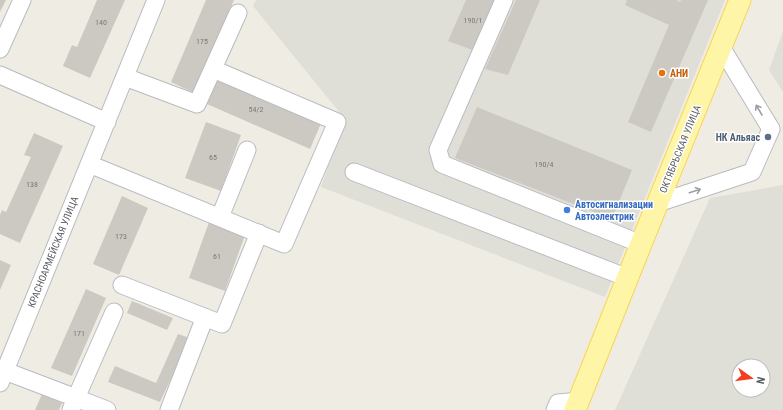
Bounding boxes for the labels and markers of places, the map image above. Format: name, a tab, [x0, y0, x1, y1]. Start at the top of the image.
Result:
marker: АНИ	[657, 68, 667, 78]
place label: АНИ	[670, 68, 688, 79]
place label: НК Альяас	[716, 132, 760, 143]
marker: НК Альяас	[763, 132, 773, 142]
place label: Автосигнализации Автоэлектрик	[575, 199, 653, 222]
marker: Автосигнализации Автоэлектрик	[562, 205, 572, 215]

